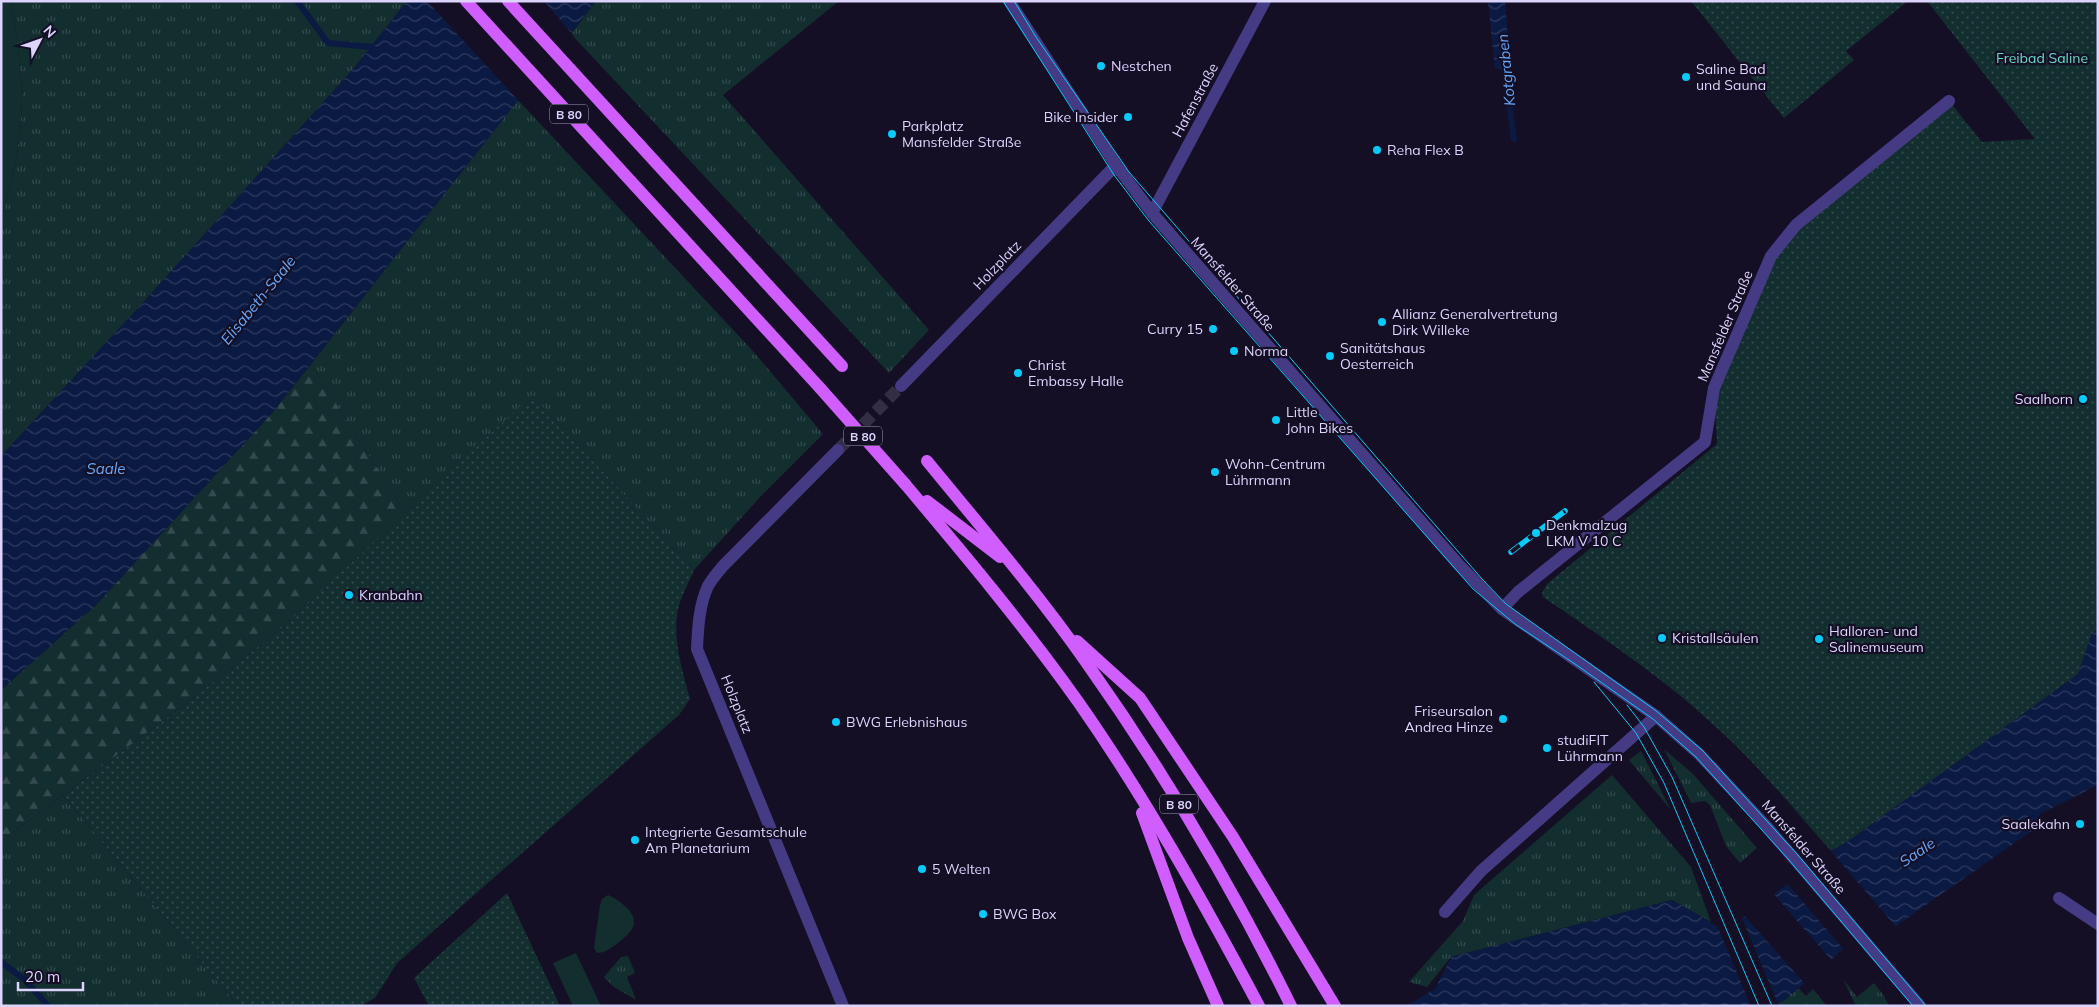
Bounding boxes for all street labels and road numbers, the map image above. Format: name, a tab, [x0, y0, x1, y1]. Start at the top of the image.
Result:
street label: Hafenstraße	[1168, 60, 1222, 140]
road number: B 80	[550, 105, 588, 124]
street label: Mansfelder Straße	[1187, 233, 1279, 335]
street label: Holzplatz	[969, 237, 1025, 293]
street label: Mansfelder Straße	[1693, 268, 1757, 384]
road number: B 80	[844, 426, 882, 446]
street label: Holzplatz	[717, 672, 757, 736]
road number: B 80	[1160, 794, 1198, 814]
street label: Mansfelder Straße	[1758, 796, 1850, 898]

